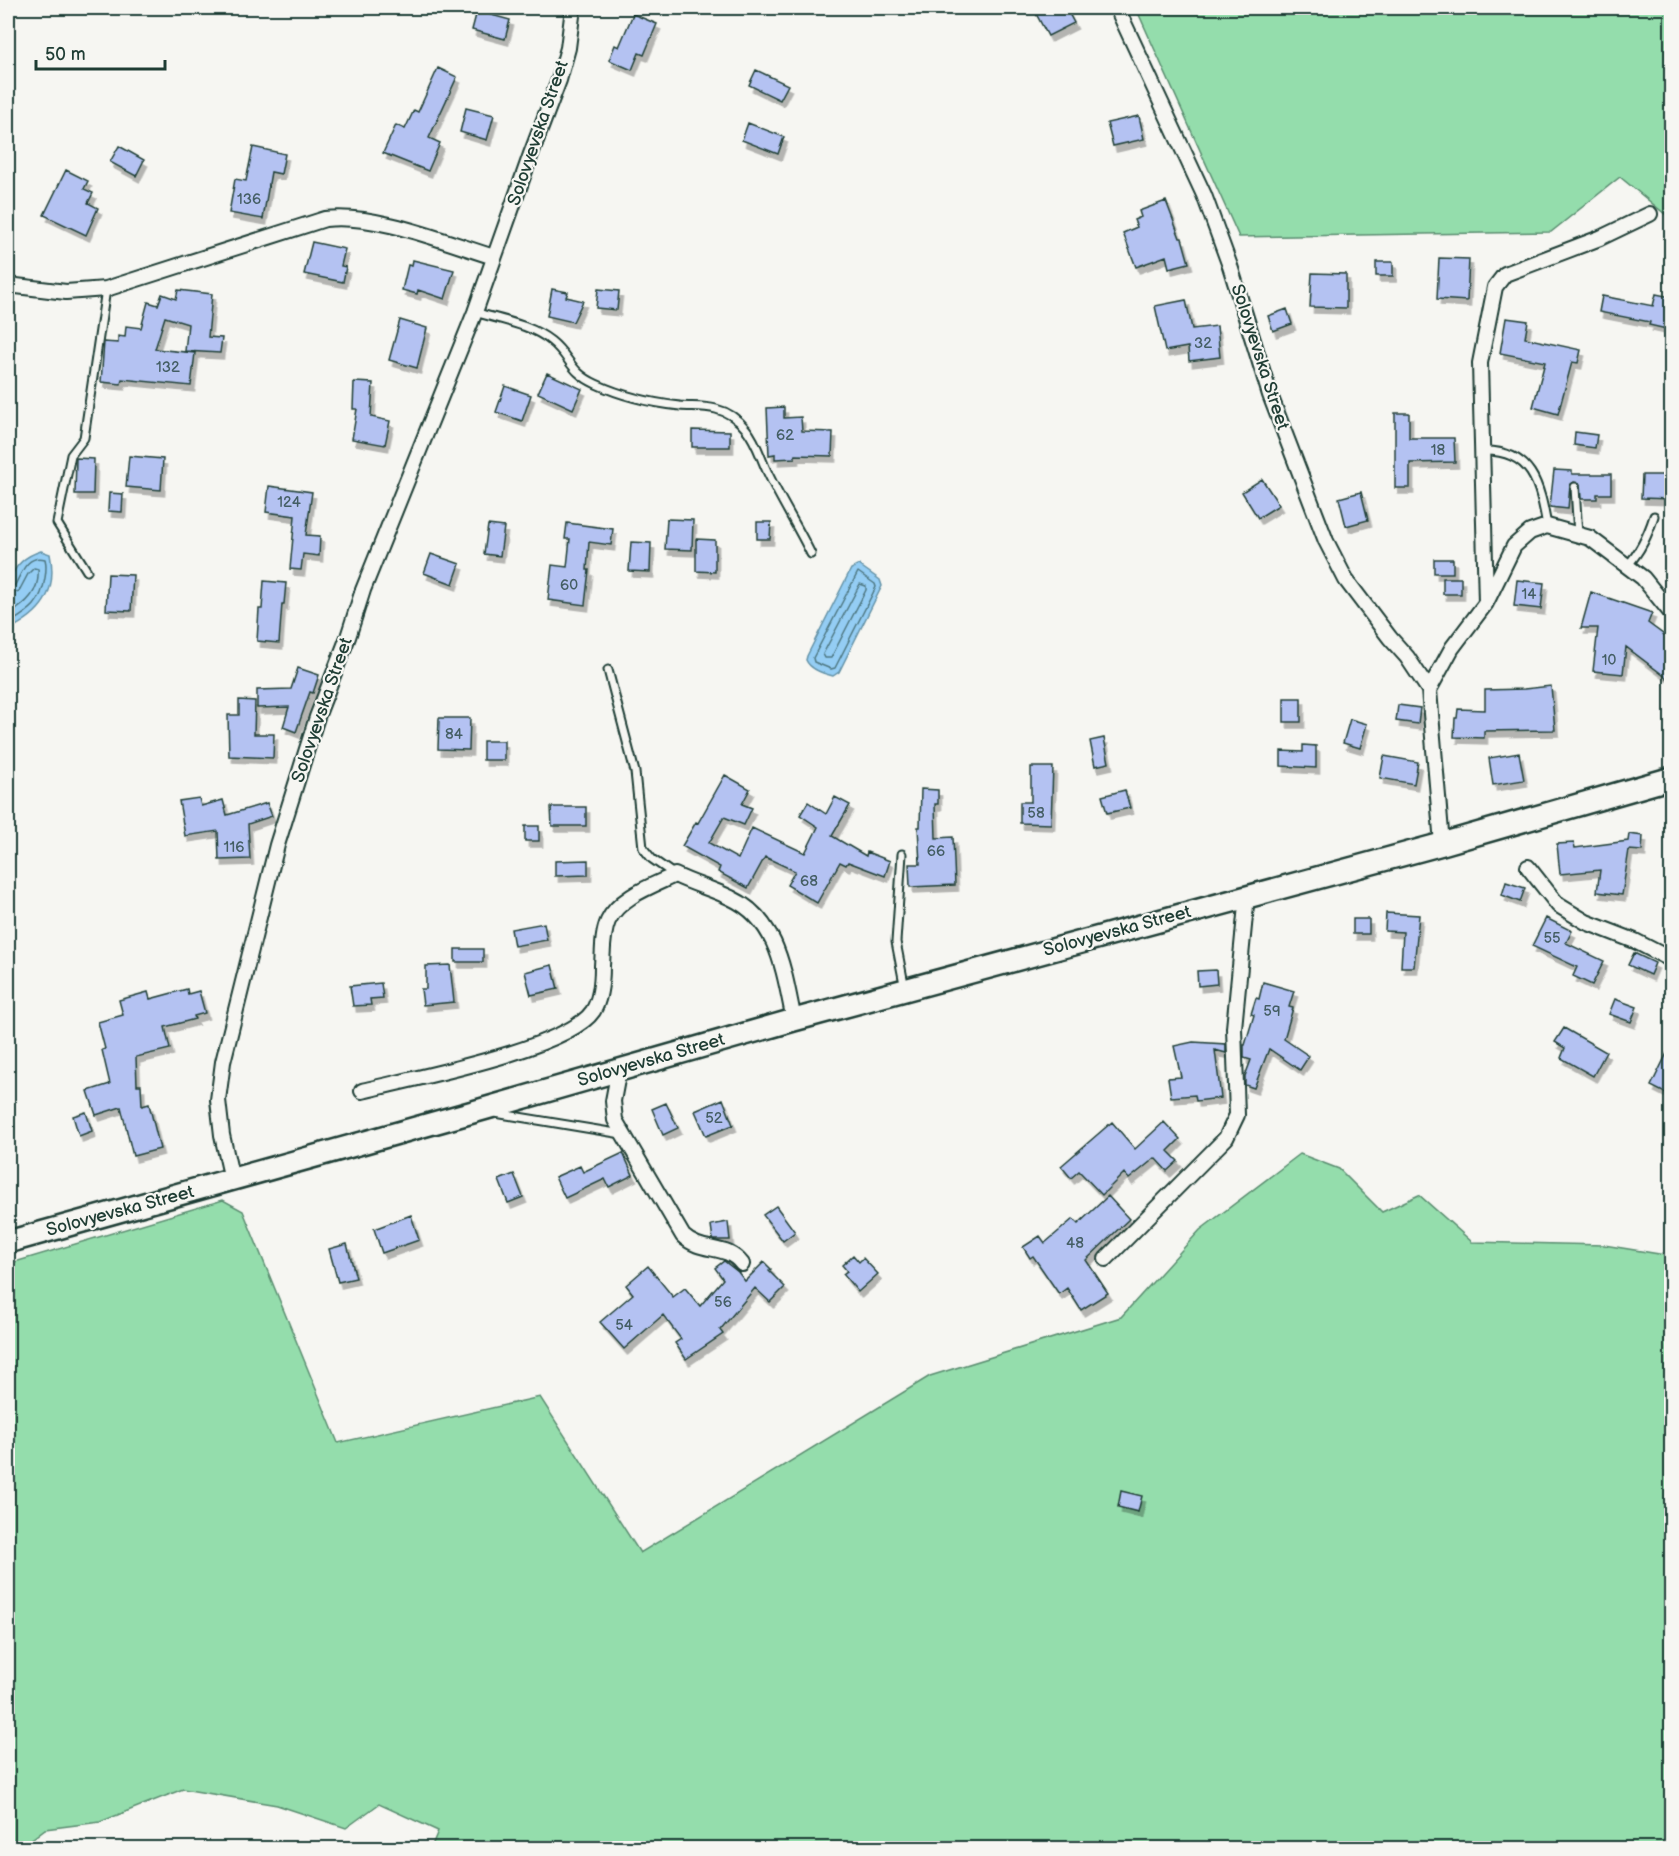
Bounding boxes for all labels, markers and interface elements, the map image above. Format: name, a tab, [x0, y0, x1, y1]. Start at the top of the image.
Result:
scale bar	[36, 33, 165, 71]
text: 50 m	[45, 44, 86, 65]
street label: Solovyevska Street	[503, 57, 573, 208]
house number: 136	[237, 190, 261, 209]
street label: Solovyevska Street	[1227, 281, 1294, 433]
house number: 32	[1194, 334, 1212, 353]
house number: 132	[156, 358, 180, 377]
house number: 62	[776, 426, 794, 445]
house number: 18	[1431, 441, 1446, 460]
house number: 124	[277, 493, 301, 512]
house number: 60	[560, 576, 578, 595]
house number: 14	[1522, 585, 1536, 604]
street label: Solovyevska Street	[287, 634, 357, 785]
house number: 10	[1602, 651, 1616, 670]
house number: 84	[445, 725, 463, 744]
house number: 58	[1027, 804, 1045, 823]
house number: 116	[224, 838, 244, 857]
house number: 66	[927, 842, 945, 861]
house number: 68	[800, 872, 818, 891]
street label: Solovyevska Street	[1041, 901, 1194, 961]
house number: 55	[1543, 929, 1561, 948]
house number: 59	[1263, 1002, 1281, 1021]
street label: Solovyevska Street	[575, 1029, 727, 1091]
house number: 52	[705, 1109, 723, 1128]
street label: Solovyevska Street	[44, 1181, 197, 1241]
house number: 48	[1066, 1234, 1084, 1253]
house number: 56	[714, 1293, 732, 1312]
house number: 54	[615, 1316, 633, 1335]

